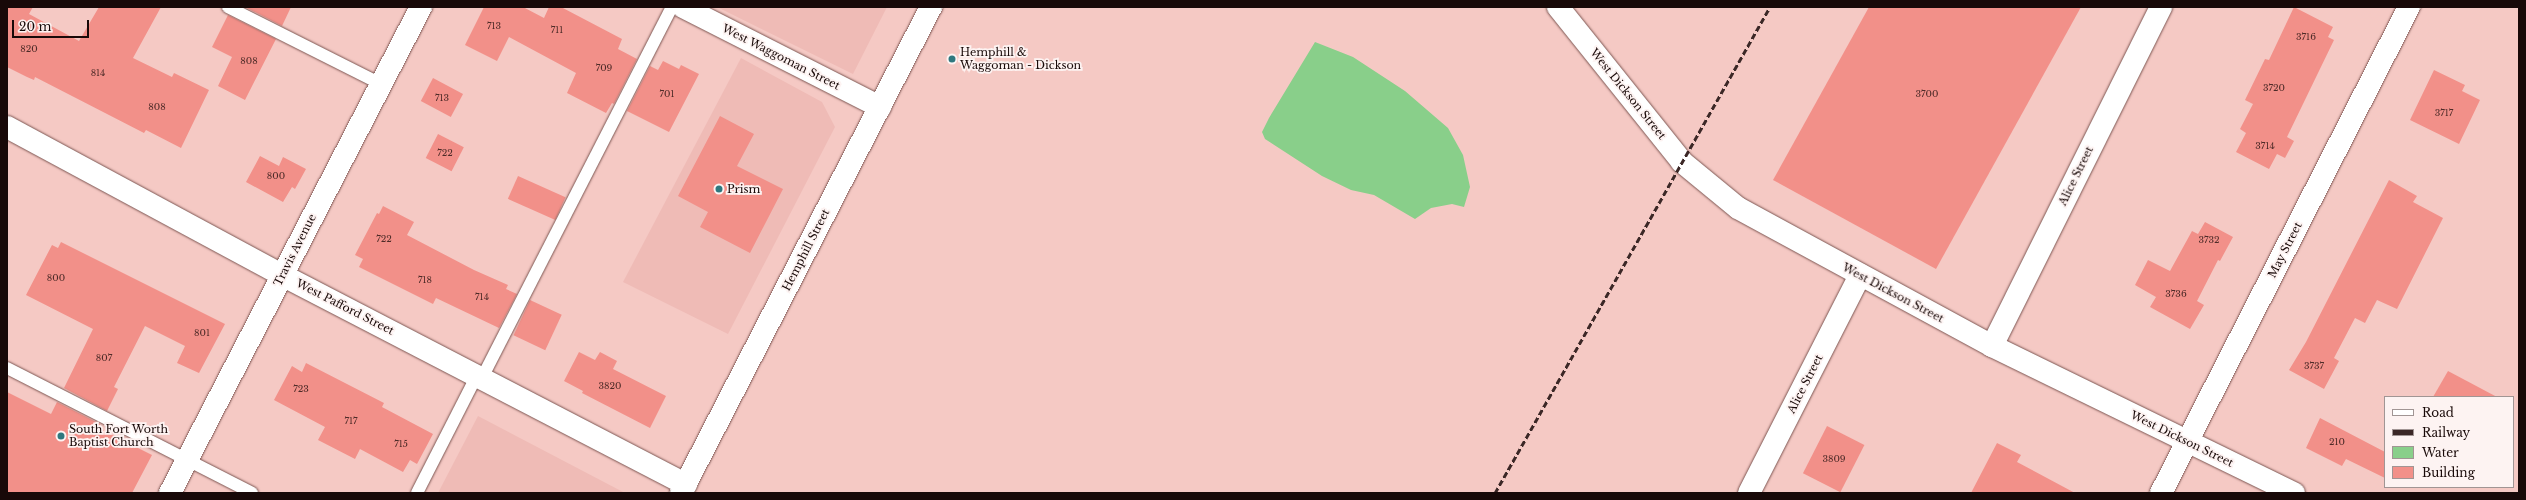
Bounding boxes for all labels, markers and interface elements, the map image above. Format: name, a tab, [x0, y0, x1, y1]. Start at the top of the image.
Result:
scale bar	[14, 12, 91, 38]
text: 20 m	[19, 19, 51, 34]
house number: 713	[487, 21, 501, 31]
street label: West Waggoman Street	[720, 21, 842, 93]
house number: 711	[551, 25, 563, 35]
house number: 3716	[2296, 32, 2316, 42]
house number: 820	[20, 44, 38, 54]
place label: Hemphill & Waggoman - Dickson	[960, 46, 1081, 72]
street label: West Dickson Street	[1587, 46, 1669, 142]
marker: Hemphill & Waggoman - Dickson	[947, 54, 957, 64]
house number: 808	[240, 56, 258, 66]
house number: 709	[596, 63, 612, 73]
house number: 814	[91, 68, 105, 78]
house number: 3720	[2263, 83, 2285, 93]
house number: 701	[660, 89, 674, 99]
house number: 3700	[1916, 89, 1938, 99]
house number: 713	[435, 93, 449, 103]
house number: 808	[148, 102, 166, 112]
house number: 3717	[2435, 108, 2453, 118]
house number: 3714	[2255, 141, 2275, 151]
street label: Alice Street	[2056, 144, 2096, 208]
house number: 722	[437, 148, 453, 158]
house number: 800	[267, 171, 285, 181]
place label: Prism	[727, 182, 760, 196]
marker: Prism	[714, 184, 724, 194]
street label: Hemphill Street	[780, 207, 832, 293]
street label: Travis Avenue	[271, 212, 319, 288]
street label: May Street	[2265, 220, 2305, 280]
house number: 722	[376, 234, 392, 244]
house number: 3732	[2198, 235, 2220, 245]
street label: West Dickson Street	[1840, 261, 1946, 325]
house number: 800	[47, 273, 65, 283]
house number: 718	[418, 275, 432, 285]
street label: West Pafford Street	[294, 277, 396, 337]
house number: 3736	[2165, 289, 2187, 299]
house number: 714	[475, 292, 489, 302]
house number: 801	[194, 328, 210, 338]
street label: Alice Street	[1785, 352, 1825, 416]
house number: 807	[96, 353, 112, 363]
house number: 3737	[2304, 361, 2324, 371]
house number: 3820	[599, 381, 621, 391]
house number: 723	[293, 384, 309, 394]
legend	[2384, 396, 2514, 488]
text: Road	[2422, 405, 2454, 420]
street label: West Dickson Street	[2128, 408, 2236, 470]
house number: 717	[344, 416, 358, 426]
place label: South Fort Worth Baptist Church	[69, 423, 168, 449]
text: Railway	[2422, 425, 2470, 440]
marker: South Fort Worth Baptist Church	[56, 431, 66, 441]
house number: 210	[2329, 437, 2345, 447]
house number: 715	[394, 439, 408, 449]
text: Water	[2422, 445, 2459, 460]
house number: 3809	[1822, 454, 1846, 464]
text: Building	[2422, 465, 2475, 480]

